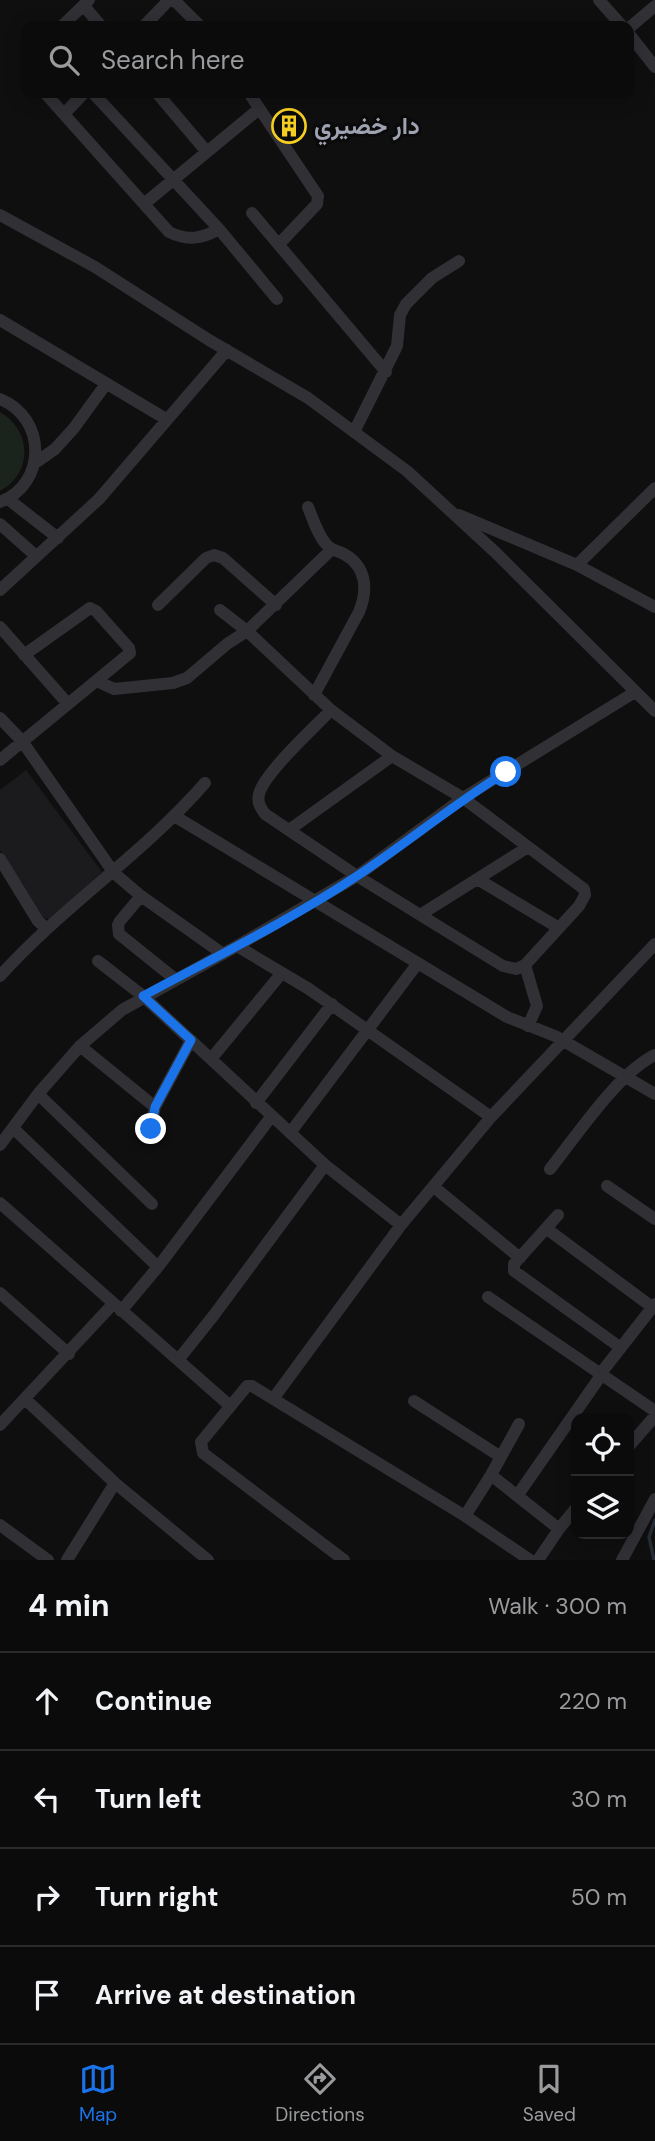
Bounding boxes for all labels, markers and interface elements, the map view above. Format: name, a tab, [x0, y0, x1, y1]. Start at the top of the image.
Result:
search box	[21, 21, 634, 98]
icon: search	[45, 41, 83, 79]
text: Search here	[101, 43, 244, 77]
building icon: دار خضيري	[270, 107, 308, 145]
place label: دار خضيري	[314, 110, 420, 146]
route start	[490, 756, 521, 787]
route end	[135, 1113, 166, 1144]
map controls	[571, 1413, 634, 1539]
button: locate	[571, 1413, 634, 1476]
button: layers	[571, 1476, 634, 1539]
text: 4 min	[28, 1586, 110, 1625]
text: Walk · 300 m	[488, 1591, 627, 1621]
icon: ahead	[28, 1682, 66, 1720]
text: Continue	[95, 1684, 212, 1718]
text: 220 m	[558, 1686, 627, 1716]
icon: left	[28, 1780, 66, 1818]
text: Turn left	[95, 1782, 202, 1816]
text: 30 m	[571, 1784, 627, 1814]
icon: right	[28, 1878, 66, 1916]
text: Turn right	[95, 1880, 219, 1914]
text: 50 m	[571, 1882, 627, 1912]
icon: arrive	[28, 1976, 66, 2014]
text: Arrive at destination	[95, 1978, 356, 2012]
tab: Map	[79, 2060, 117, 2127]
tab: Directions	[275, 2060, 365, 2127]
tab: Saved	[523, 2060, 576, 2127]

